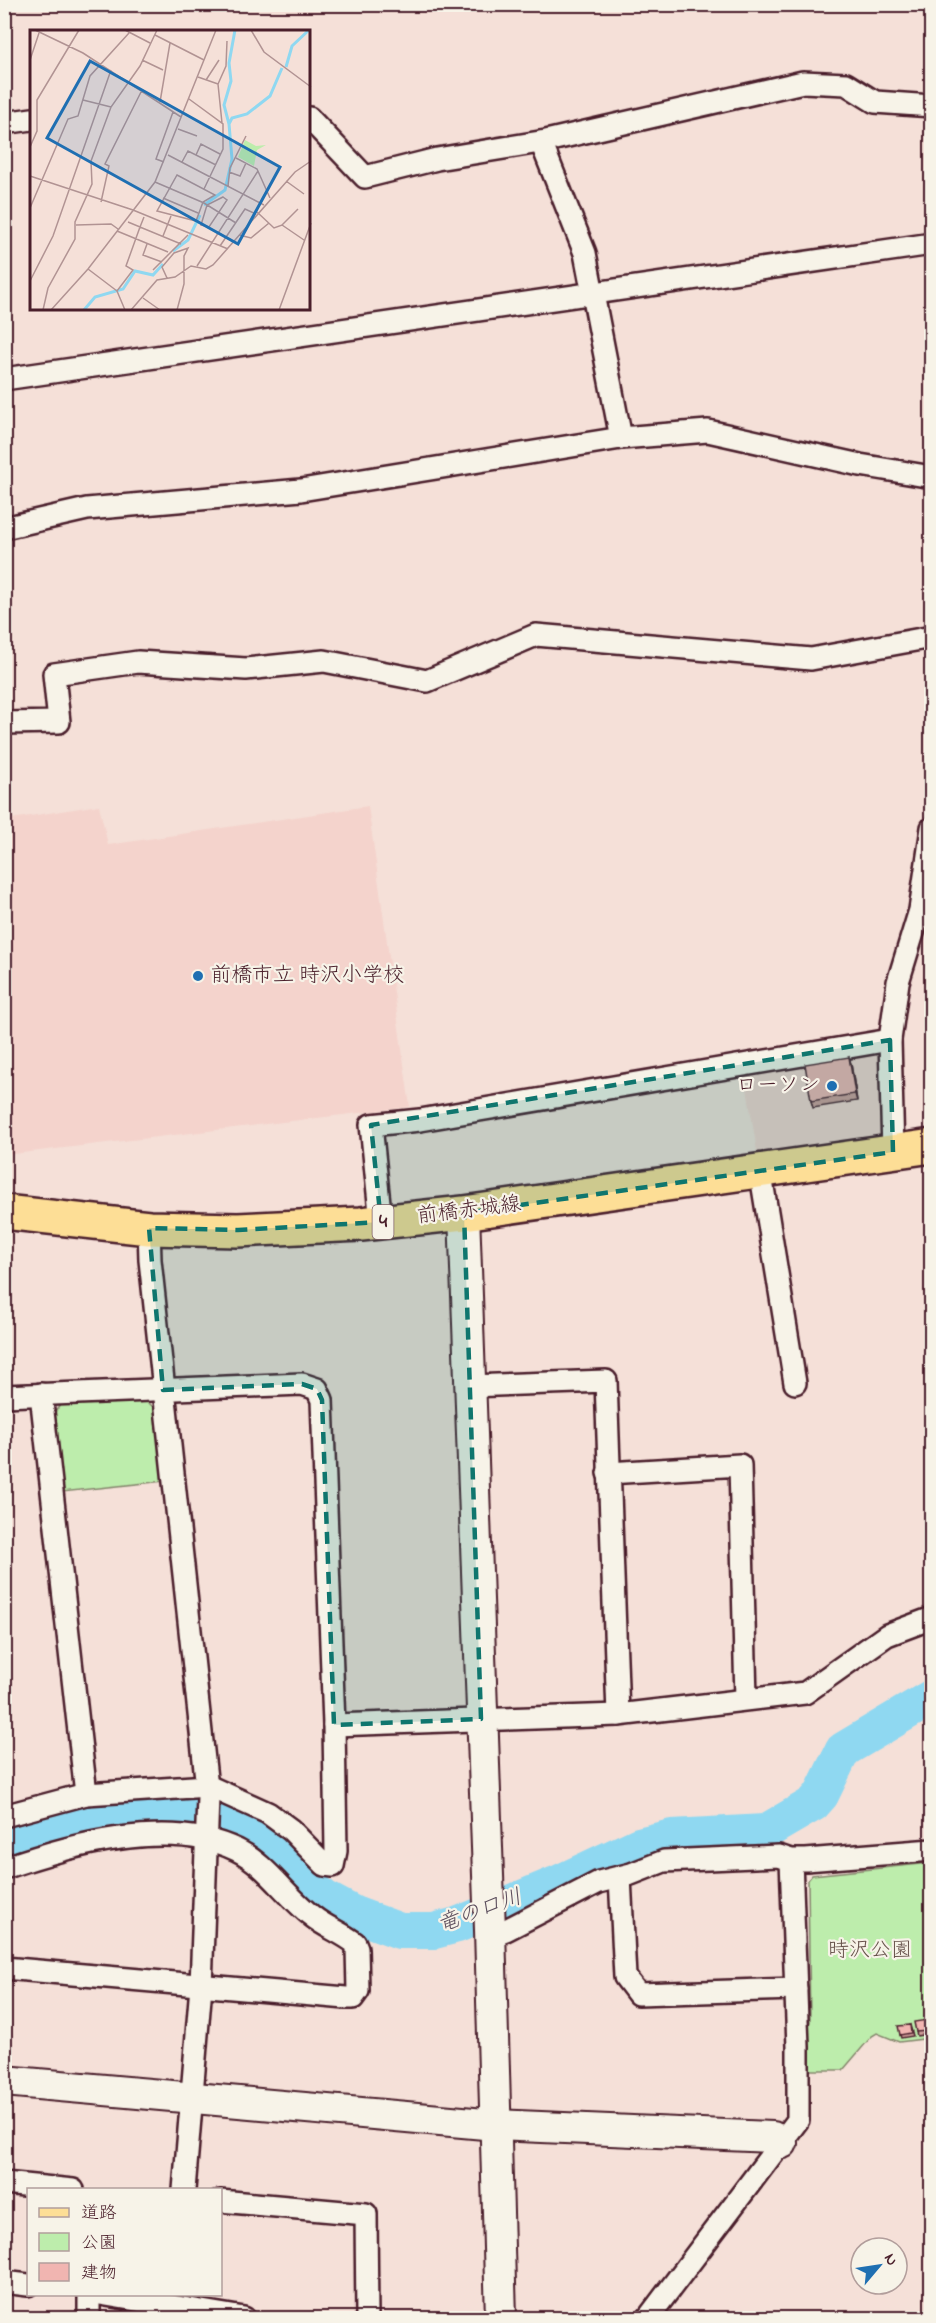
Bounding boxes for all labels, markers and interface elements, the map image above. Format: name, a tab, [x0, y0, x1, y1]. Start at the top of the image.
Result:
inset map	[30, 30, 310, 310]
place label: 前橋市立 時沢小学校	[210, 961, 404, 991]
marker: 前橋市立 時沢小学校	[191, 969, 205, 983]
place label: ローソン	[736, 1071, 820, 1101]
marker: ローソン	[825, 1079, 839, 1093]
street label: 前橋赤城線	[415, 1190, 523, 1232]
road number: 4	[372, 1205, 394, 1239]
water label: 竜の口川	[433, 1882, 527, 1942]
park label: 時沢公園	[828, 1936, 912, 1966]
legend	[27, 2188, 222, 2296]
text: 道路	[81, 2201, 117, 2227]
text: 公園	[81, 2231, 117, 2257]
north arrow	[849, 2236, 909, 2296]
text: N	[877, 2249, 904, 2270]
text: 建物	[81, 2261, 117, 2287]

